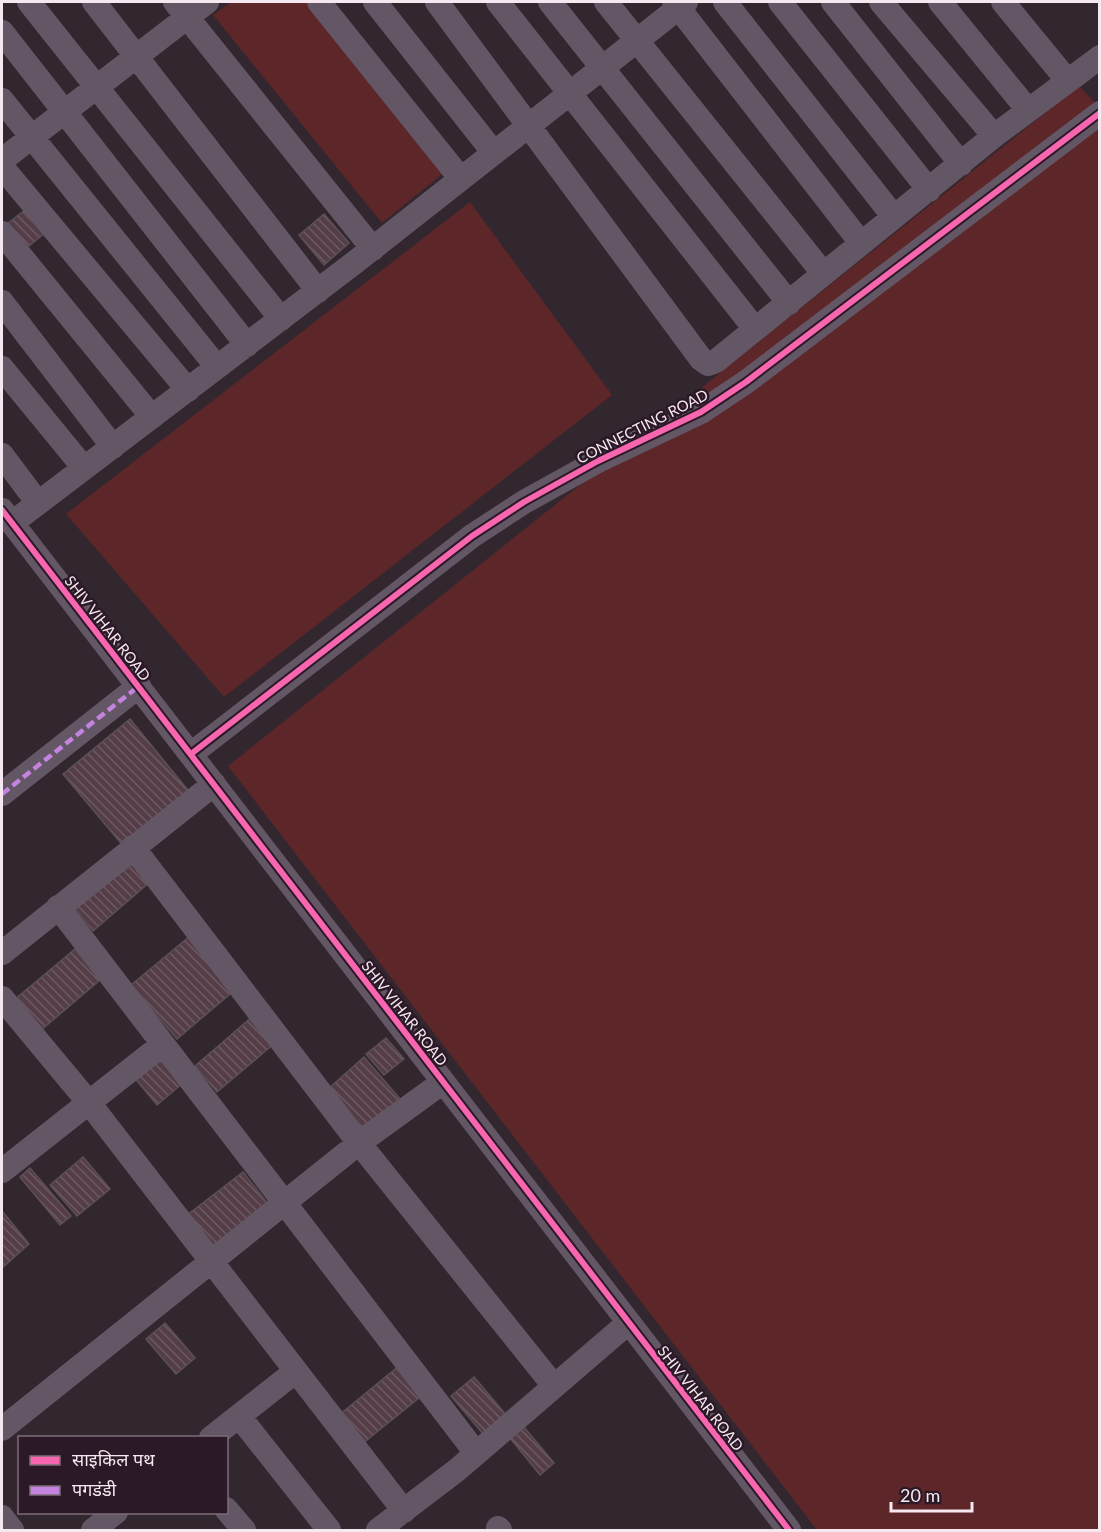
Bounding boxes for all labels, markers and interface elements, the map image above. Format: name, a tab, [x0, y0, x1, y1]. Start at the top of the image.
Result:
street label: CONNECTING ROAD	[573, 385, 711, 467]
street label: SHIV VIHAR ROAD	[61, 572, 155, 684]
street label: SHIV VIHAR ROAD	[358, 957, 452, 1069]
street label: SHIV VIHAR ROAD	[654, 1342, 748, 1454]
legend	[18, 1436, 228, 1514]
text: साइकिल पथ	[72, 1448, 155, 1470]
scale bar	[891, 1475, 972, 1513]
text: पगडंडी	[72, 1478, 117, 1500]
text: 20 m	[900, 1484, 940, 1506]

